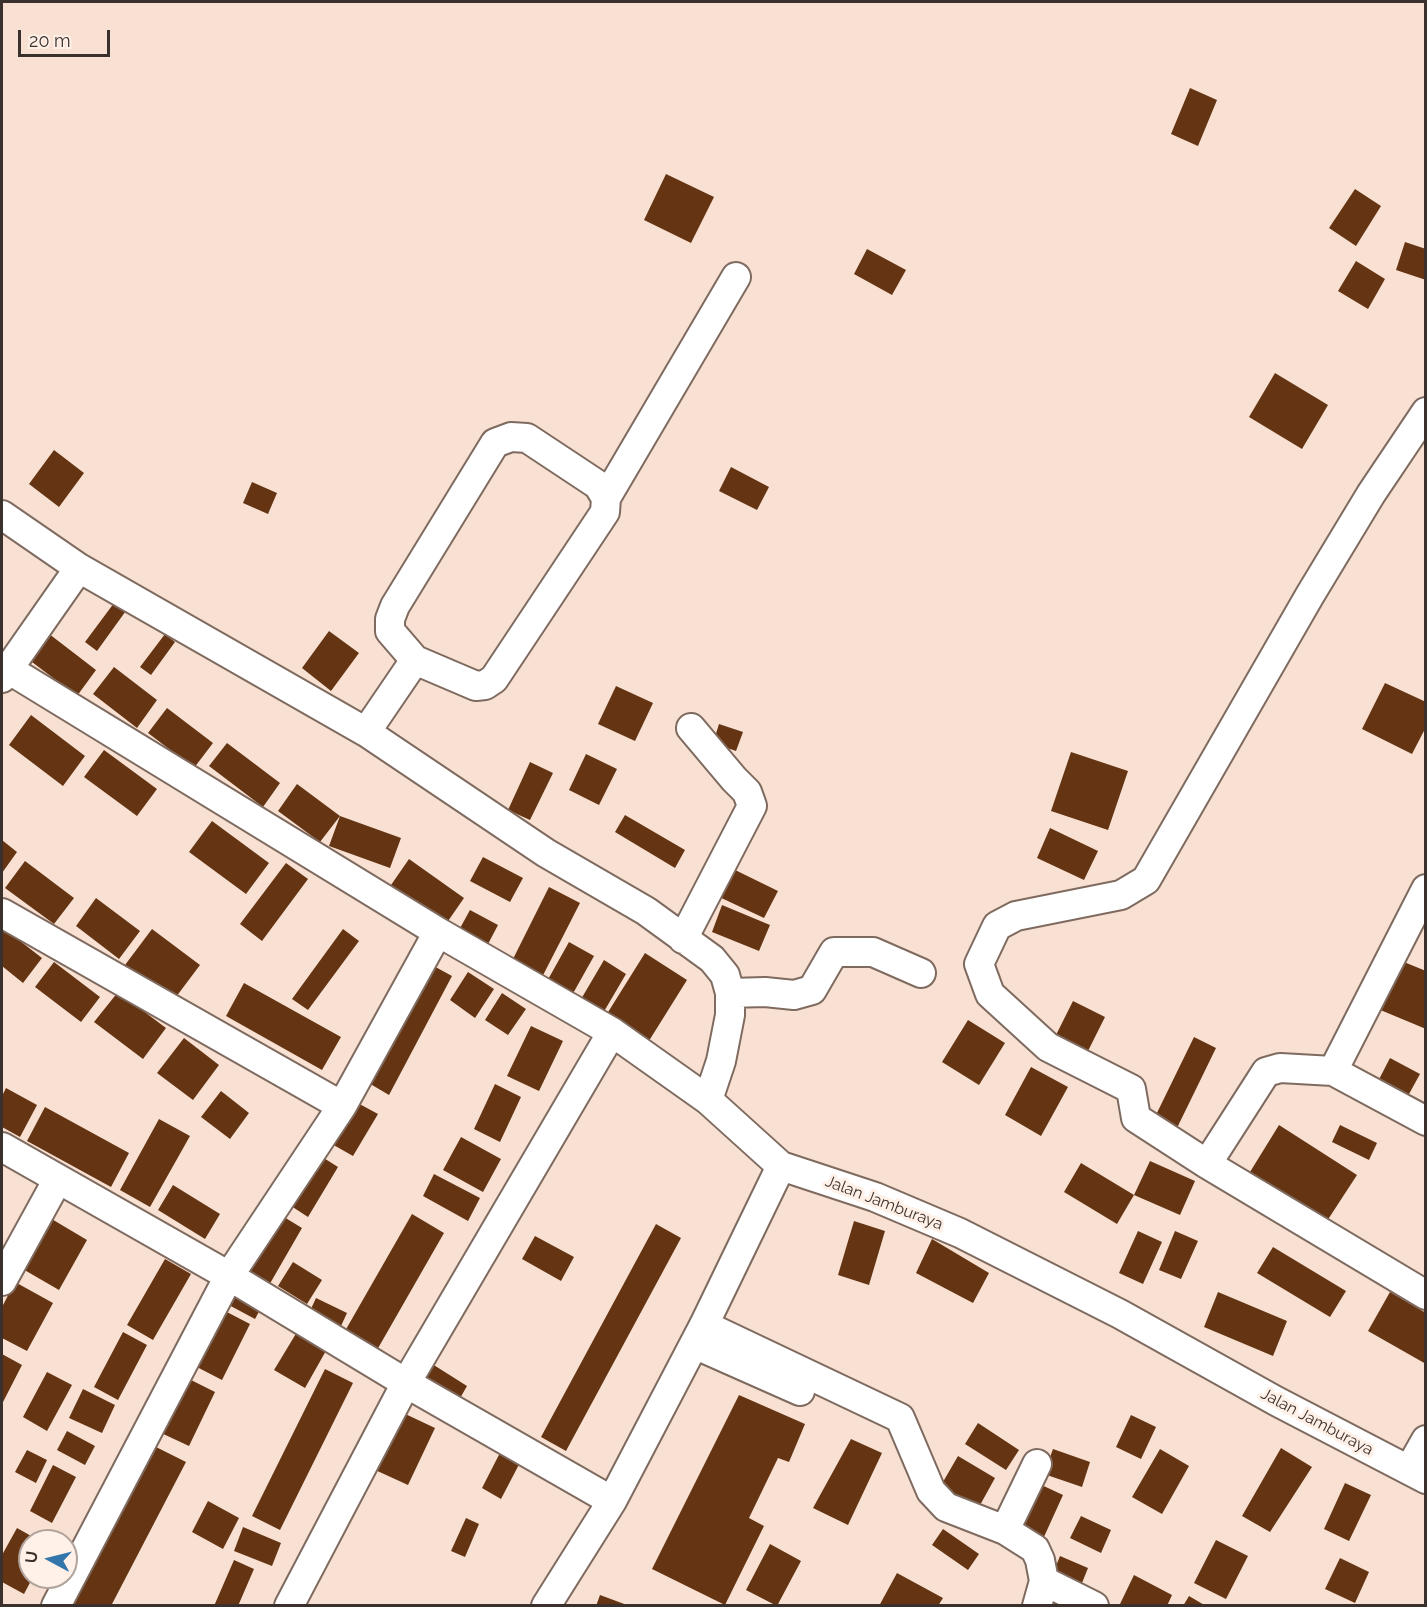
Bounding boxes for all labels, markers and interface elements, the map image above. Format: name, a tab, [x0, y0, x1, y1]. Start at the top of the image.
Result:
scale bar	[21, 18, 112, 56]
text: 20 m	[29, 30, 71, 51]
street label: Jalan Jamburaya	[823, 1172, 945, 1234]
street label: Jalan Jamburaya	[1258, 1384, 1376, 1460]
north arrow	[18, 1529, 78, 1589]
text: U	[21, 1550, 42, 1564]

